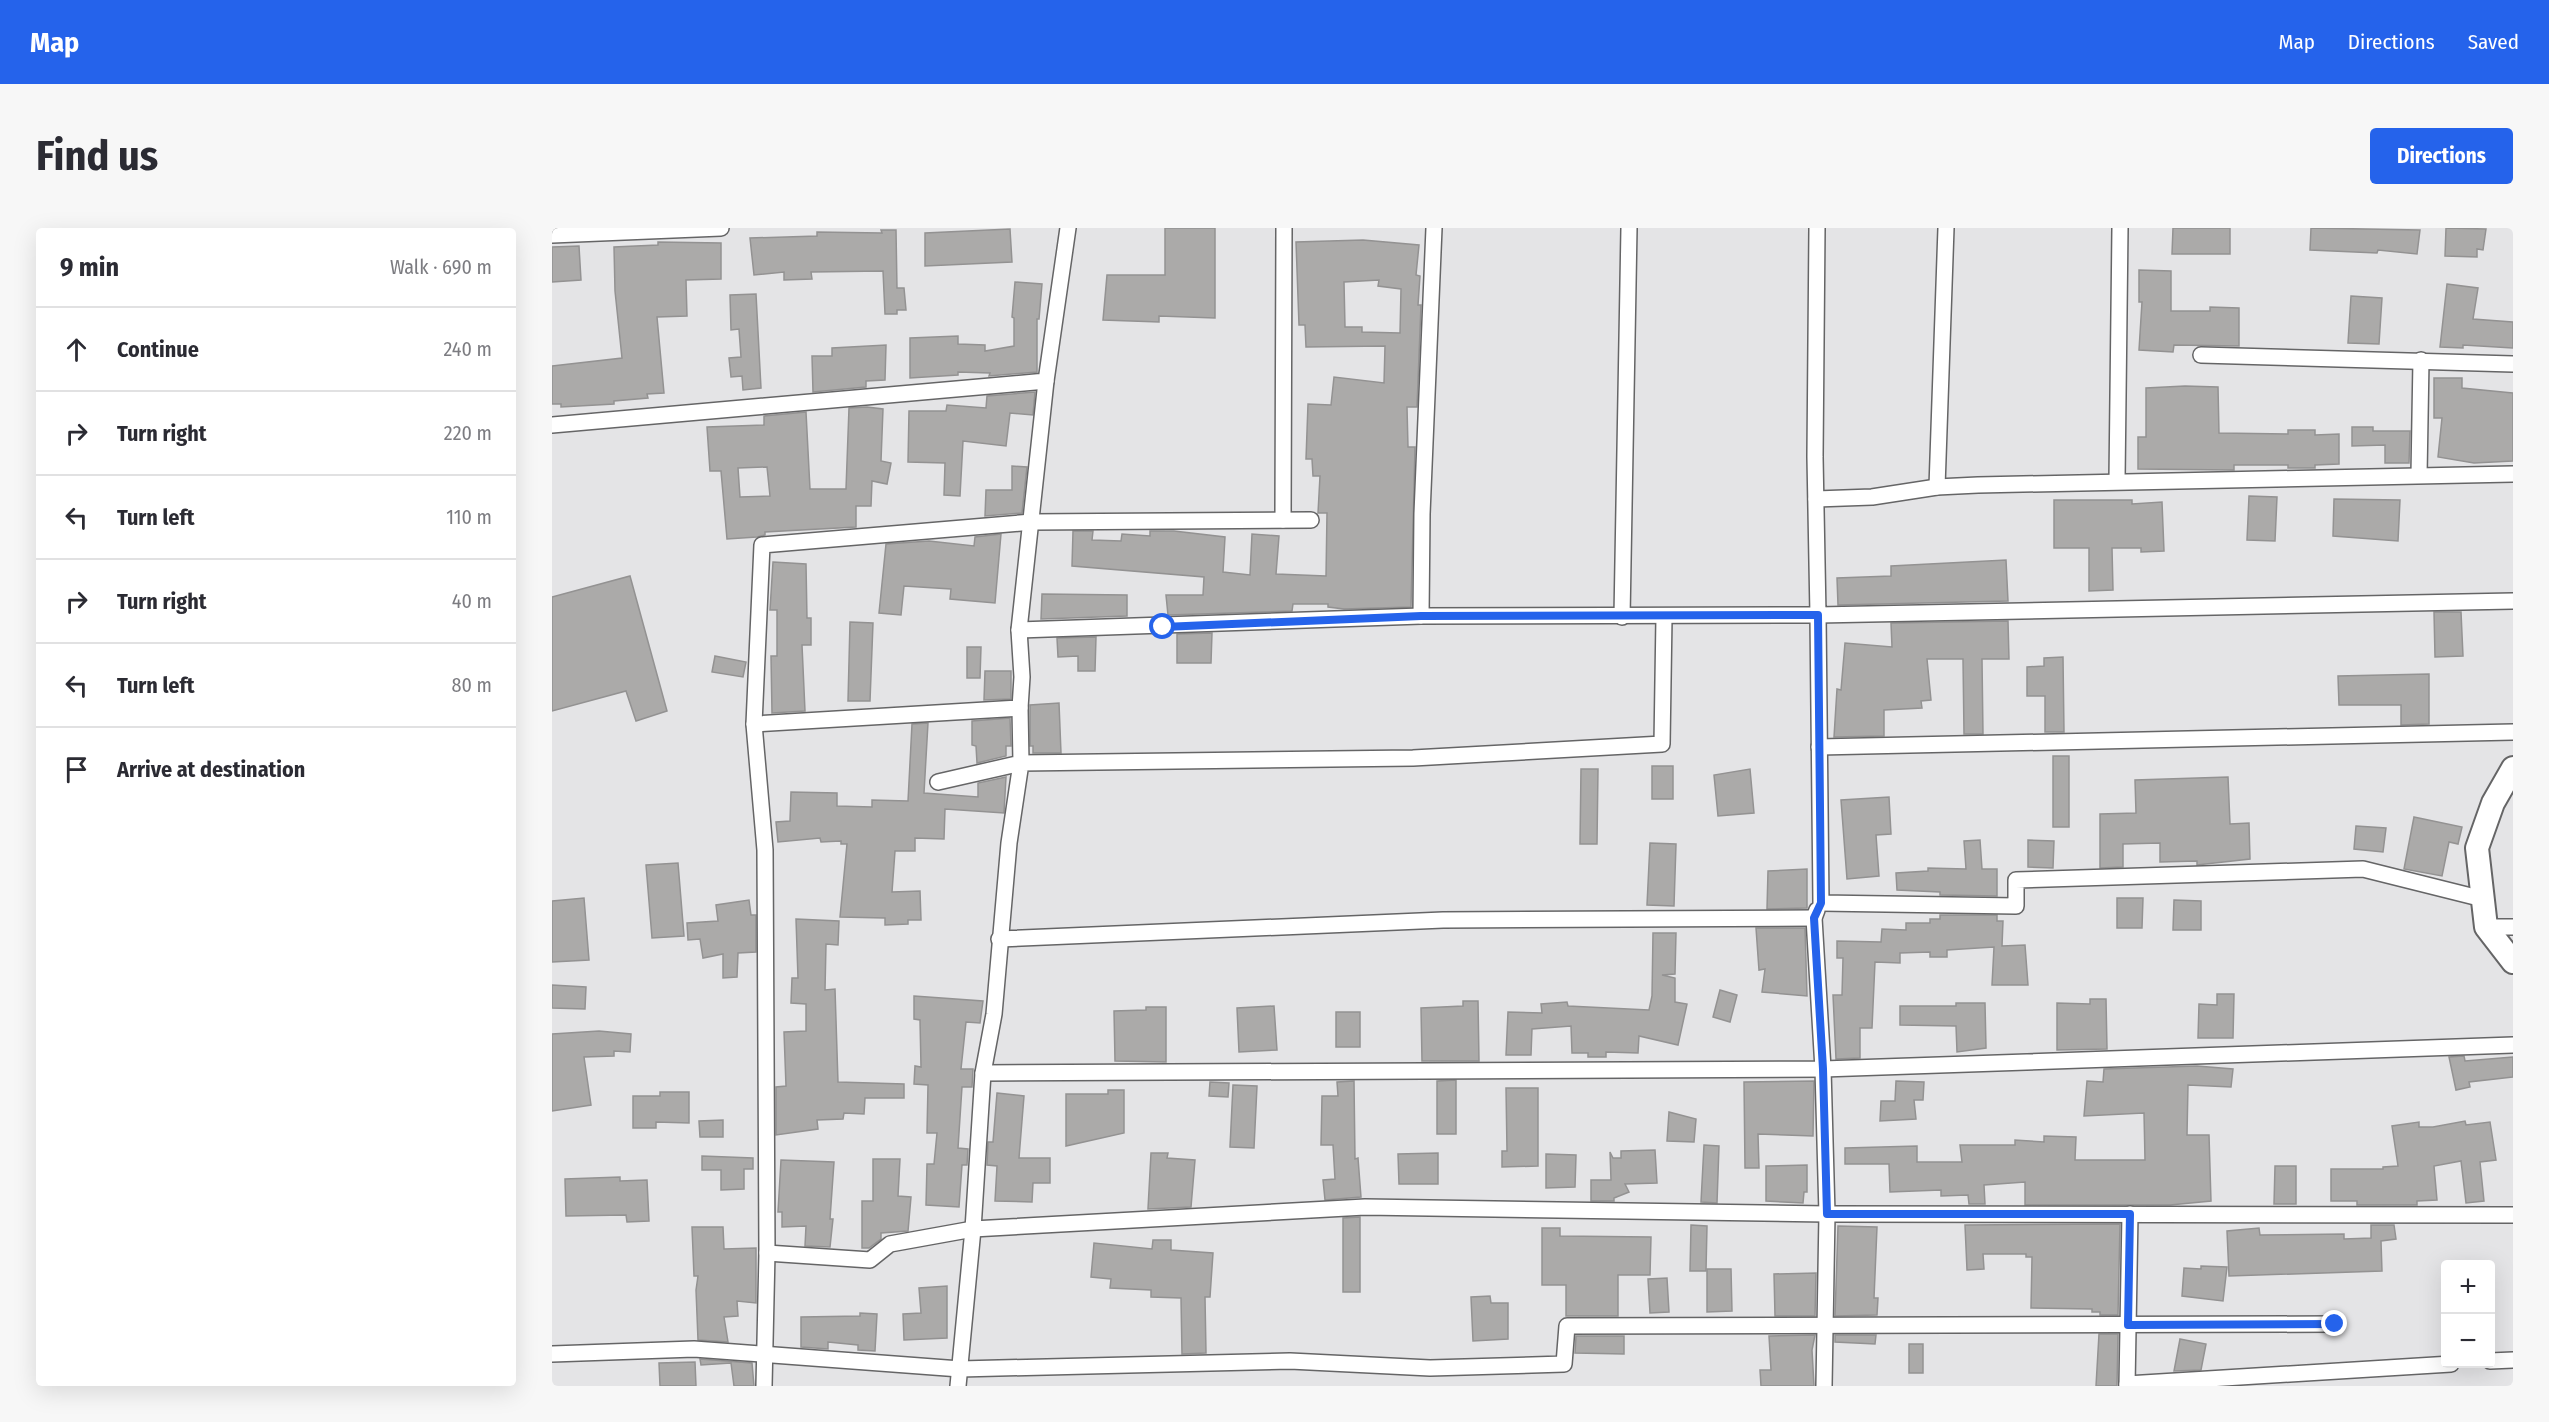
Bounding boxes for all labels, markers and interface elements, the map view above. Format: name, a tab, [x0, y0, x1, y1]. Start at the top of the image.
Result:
text: Map	[30, 26, 79, 59]
text: Map	[2278, 29, 2315, 55]
text: Directions	[2348, 29, 2435, 55]
text: Saved	[2468, 29, 2519, 55]
button: Directions	[2370, 128, 2513, 184]
text: Find us	[36, 131, 158, 181]
text: 9 min	[60, 252, 119, 283]
text: Walk · 690 m	[390, 255, 492, 279]
icon: ahead	[60, 333, 93, 366]
text: Continue	[117, 336, 199, 363]
text: 240 m	[443, 337, 492, 361]
icon: right	[60, 417, 93, 450]
text: Turn right	[117, 420, 206, 447]
text: 220 m	[444, 421, 492, 445]
icon: left	[60, 501, 93, 534]
text: Turn left	[117, 504, 195, 531]
text: 110 m	[446, 505, 492, 529]
icon: right	[60, 585, 93, 618]
text: Turn right	[117, 588, 206, 615]
text: 40 m	[452, 589, 492, 613]
route start	[1149, 613, 1175, 639]
icon: left	[60, 669, 93, 702]
text: Turn left	[117, 672, 195, 699]
text: 80 m	[452, 673, 492, 697]
icon: arrive	[60, 753, 93, 786]
text: Arrive at destination	[117, 756, 305, 783]
map controls	[2441, 1260, 2495, 1368]
button: +	[2441, 1260, 2495, 1314]
route end	[2321, 1310, 2347, 1336]
button: −	[2441, 1314, 2495, 1368]

